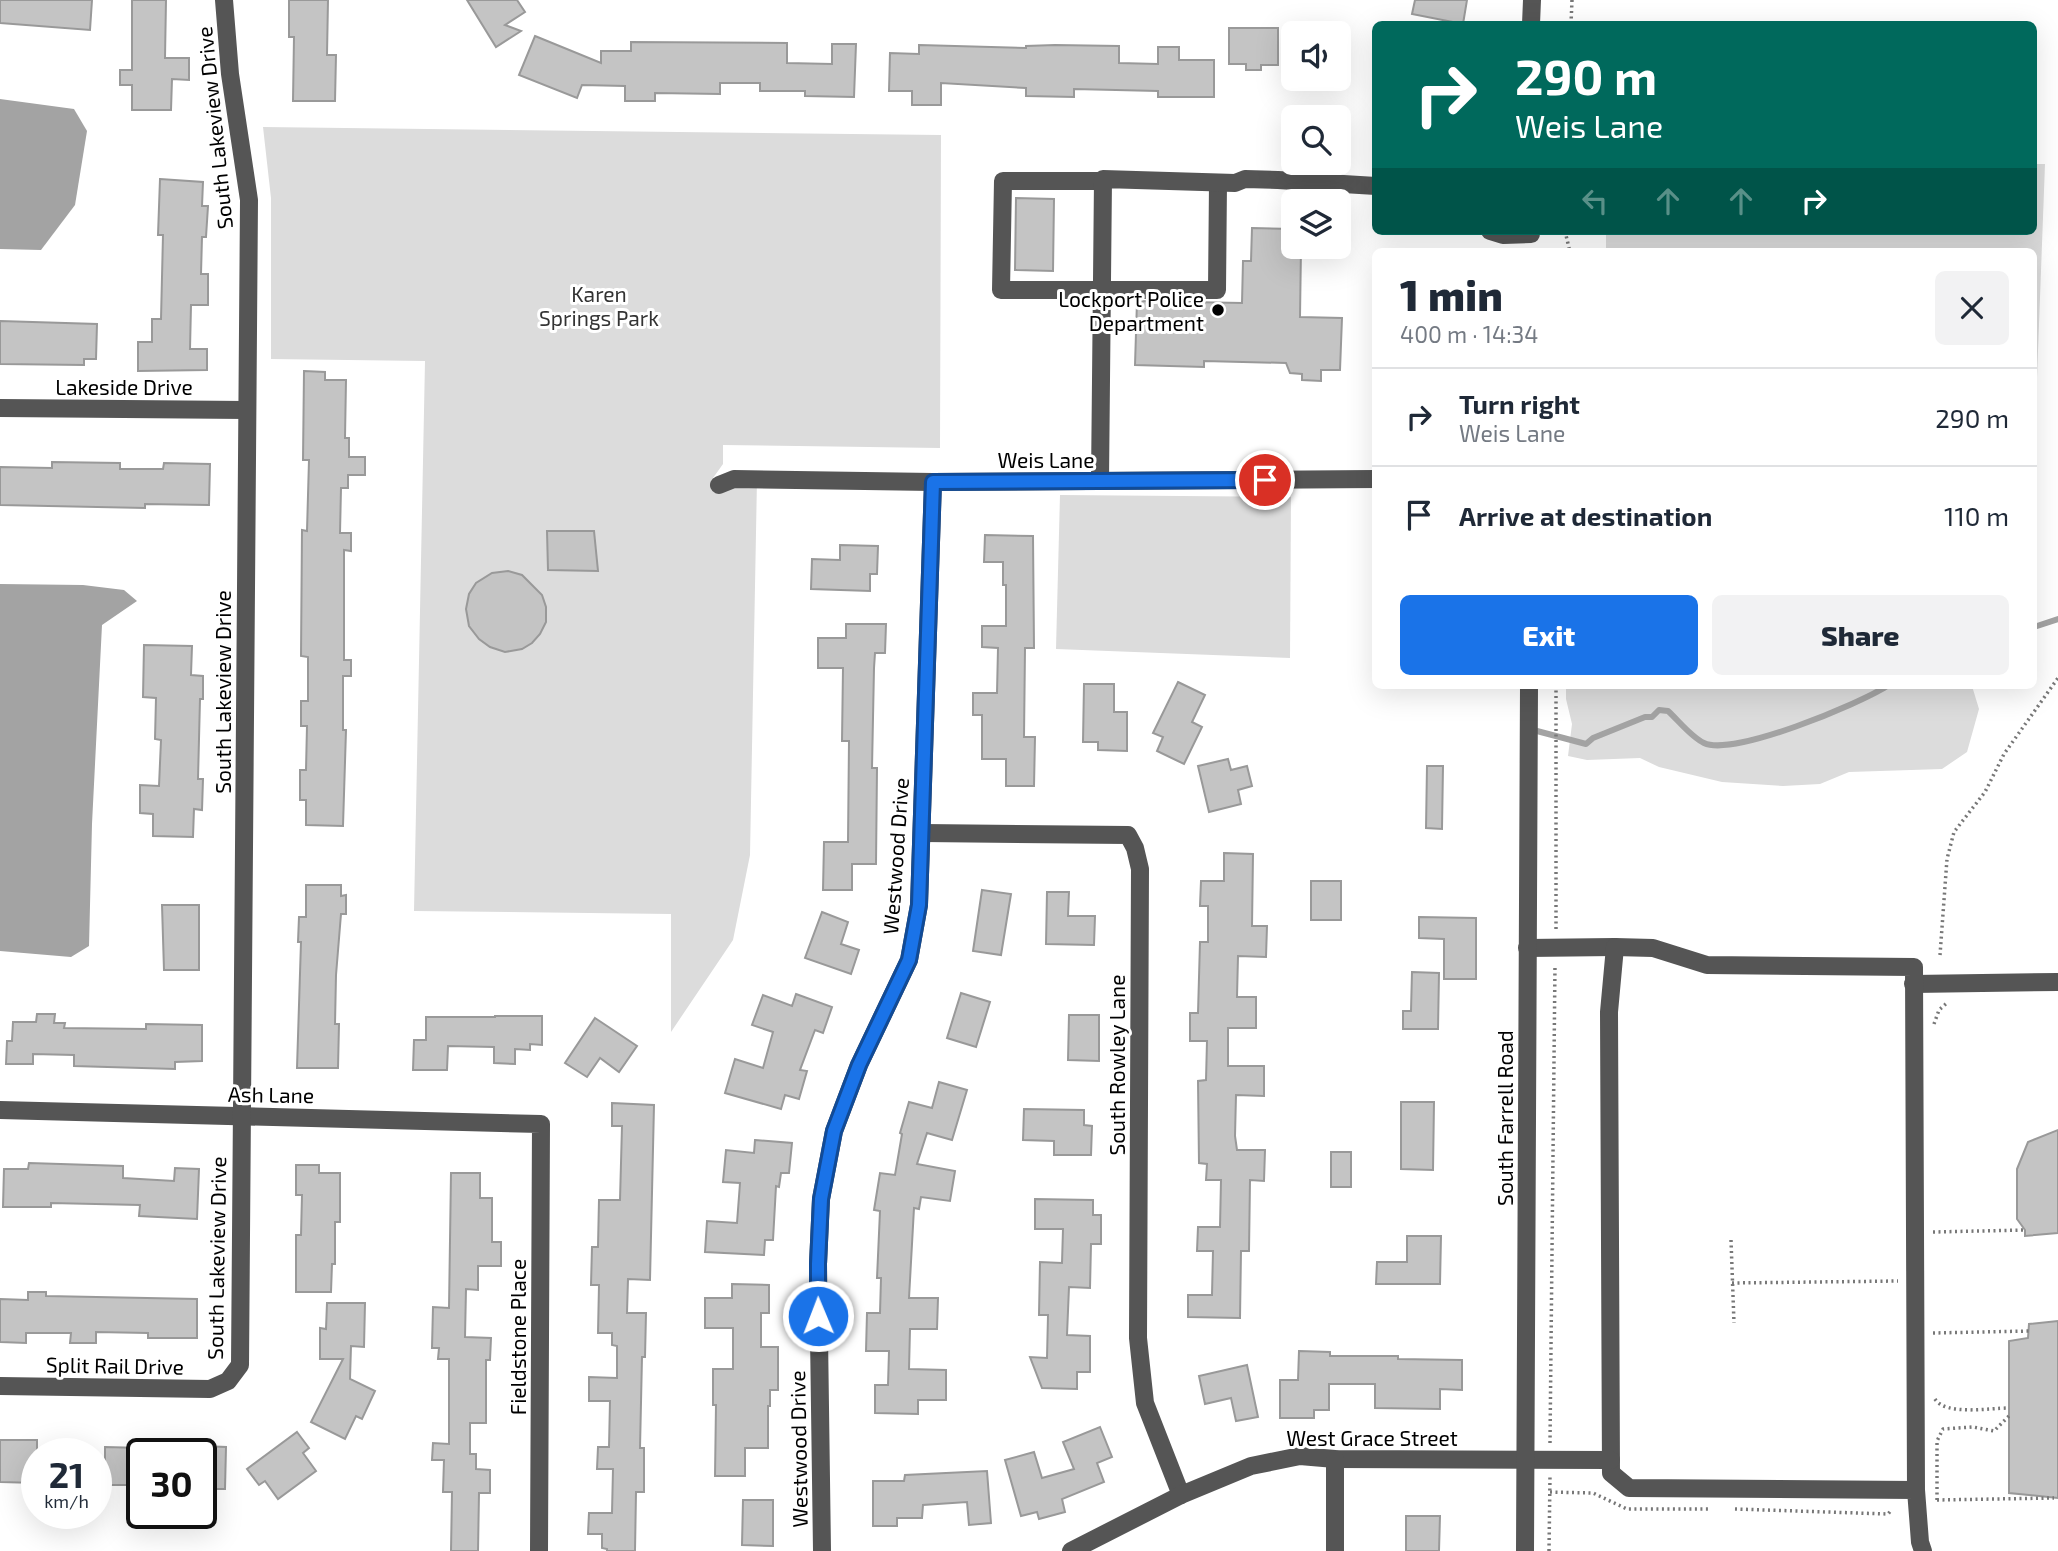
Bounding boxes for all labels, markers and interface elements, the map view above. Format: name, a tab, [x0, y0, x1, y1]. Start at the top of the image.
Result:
map controls	[1281, 21, 1351, 259]
button: sound	[1281, 21, 1351, 91]
street label: South Lakeview Drive	[191, 25, 237, 231]
text: 290 m	[1515, 46, 1657, 105]
icon: right	[1400, 49, 1491, 140]
button: search	[1281, 105, 1351, 175]
text: Weis Lane	[1515, 106, 1663, 144]
icon: left	[1576, 182, 1614, 220]
icon: ahead	[1649, 182, 1687, 220]
icon: ahead	[1722, 182, 1760, 220]
icon: right	[1795, 182, 1833, 220]
button: layers	[1281, 189, 1351, 259]
text: 1 min	[1400, 269, 1503, 319]
button: close	[1935, 271, 2009, 345]
park label: Karen Springs Park	[539, 281, 659, 330]
place label: Lockport Police Department	[1058, 286, 1204, 335]
marker: Lockport Police Department	[1210, 302, 1226, 318]
text: 400 m · 14:34	[1400, 320, 1539, 348]
street label: Lakeside Drive	[55, 374, 193, 399]
text: Turn right	[1459, 388, 1580, 419]
icon: right	[1400, 398, 1438, 436]
text: 290 m	[1935, 402, 2009, 433]
text: Weis Lane	[1459, 419, 1565, 447]
street label: Weis Lane	[997, 447, 1095, 472]
pin	[1235, 450, 1295, 510]
icon: arrive	[1246, 461, 1284, 499]
icon: arrive	[1400, 496, 1438, 534]
text: Arrive at destination	[1459, 500, 1712, 531]
text: 110 m	[1944, 500, 2009, 531]
street label: South Lakeview Drive	[210, 590, 235, 794]
button: Exit	[1400, 595, 1698, 675]
button: Share	[1712, 595, 2009, 675]
street label: Westwood Drive	[877, 777, 913, 935]
street label: South Rowley Lane	[1104, 974, 1129, 1156]
street label: South Farrell Road	[1492, 1030, 1517, 1206]
street label: Ash Lane	[228, 1081, 314, 1107]
street label: South Lakeview Drive	[202, 1156, 230, 1360]
street label: Fieldstone Place	[505, 1259, 530, 1415]
position arrow	[781, 1279, 855, 1353]
street label: Split Rail Drive	[46, 1351, 184, 1379]
street label: Westwood Drive	[784, 1370, 812, 1528]
street label: West Grace Street	[1286, 1425, 1458, 1450]
speed limit sign: 30	[126, 1438, 217, 1529]
text: 21	[49, 1453, 84, 1495]
text: km/h	[44, 1490, 89, 1512]

